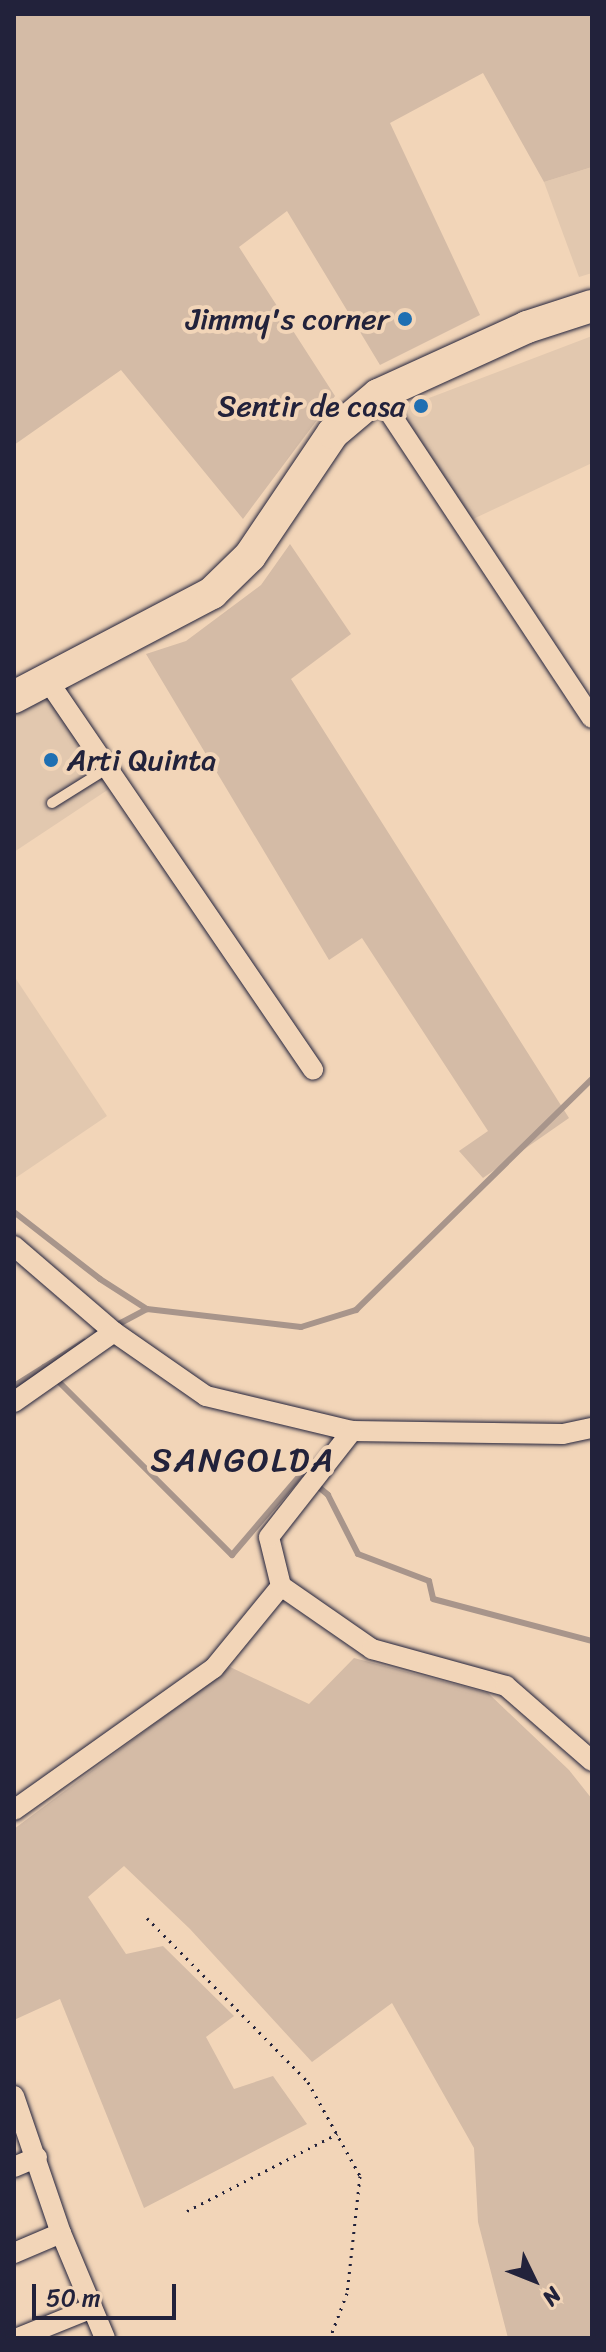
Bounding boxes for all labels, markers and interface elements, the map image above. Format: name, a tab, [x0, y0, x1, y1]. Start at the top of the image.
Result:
place label: Jimmy's corner	[186, 301, 389, 337]
marker: Jimmy's corner	[396, 310, 414, 328]
place label: Sentir de casa	[215, 388, 405, 424]
marker: Sentir de casa	[412, 397, 430, 415]
place label: Arti Quinta	[67, 742, 216, 778]
marker: Arti Quinta	[42, 751, 60, 769]
district label: SANGOLDA	[151, 1441, 335, 1481]
north arrow	[494, 2240, 574, 2320]
scale bar	[36, 2268, 180, 2318]
text: 50 m	[46, 2277, 101, 2319]
text: N	[532, 2278, 571, 2316]

